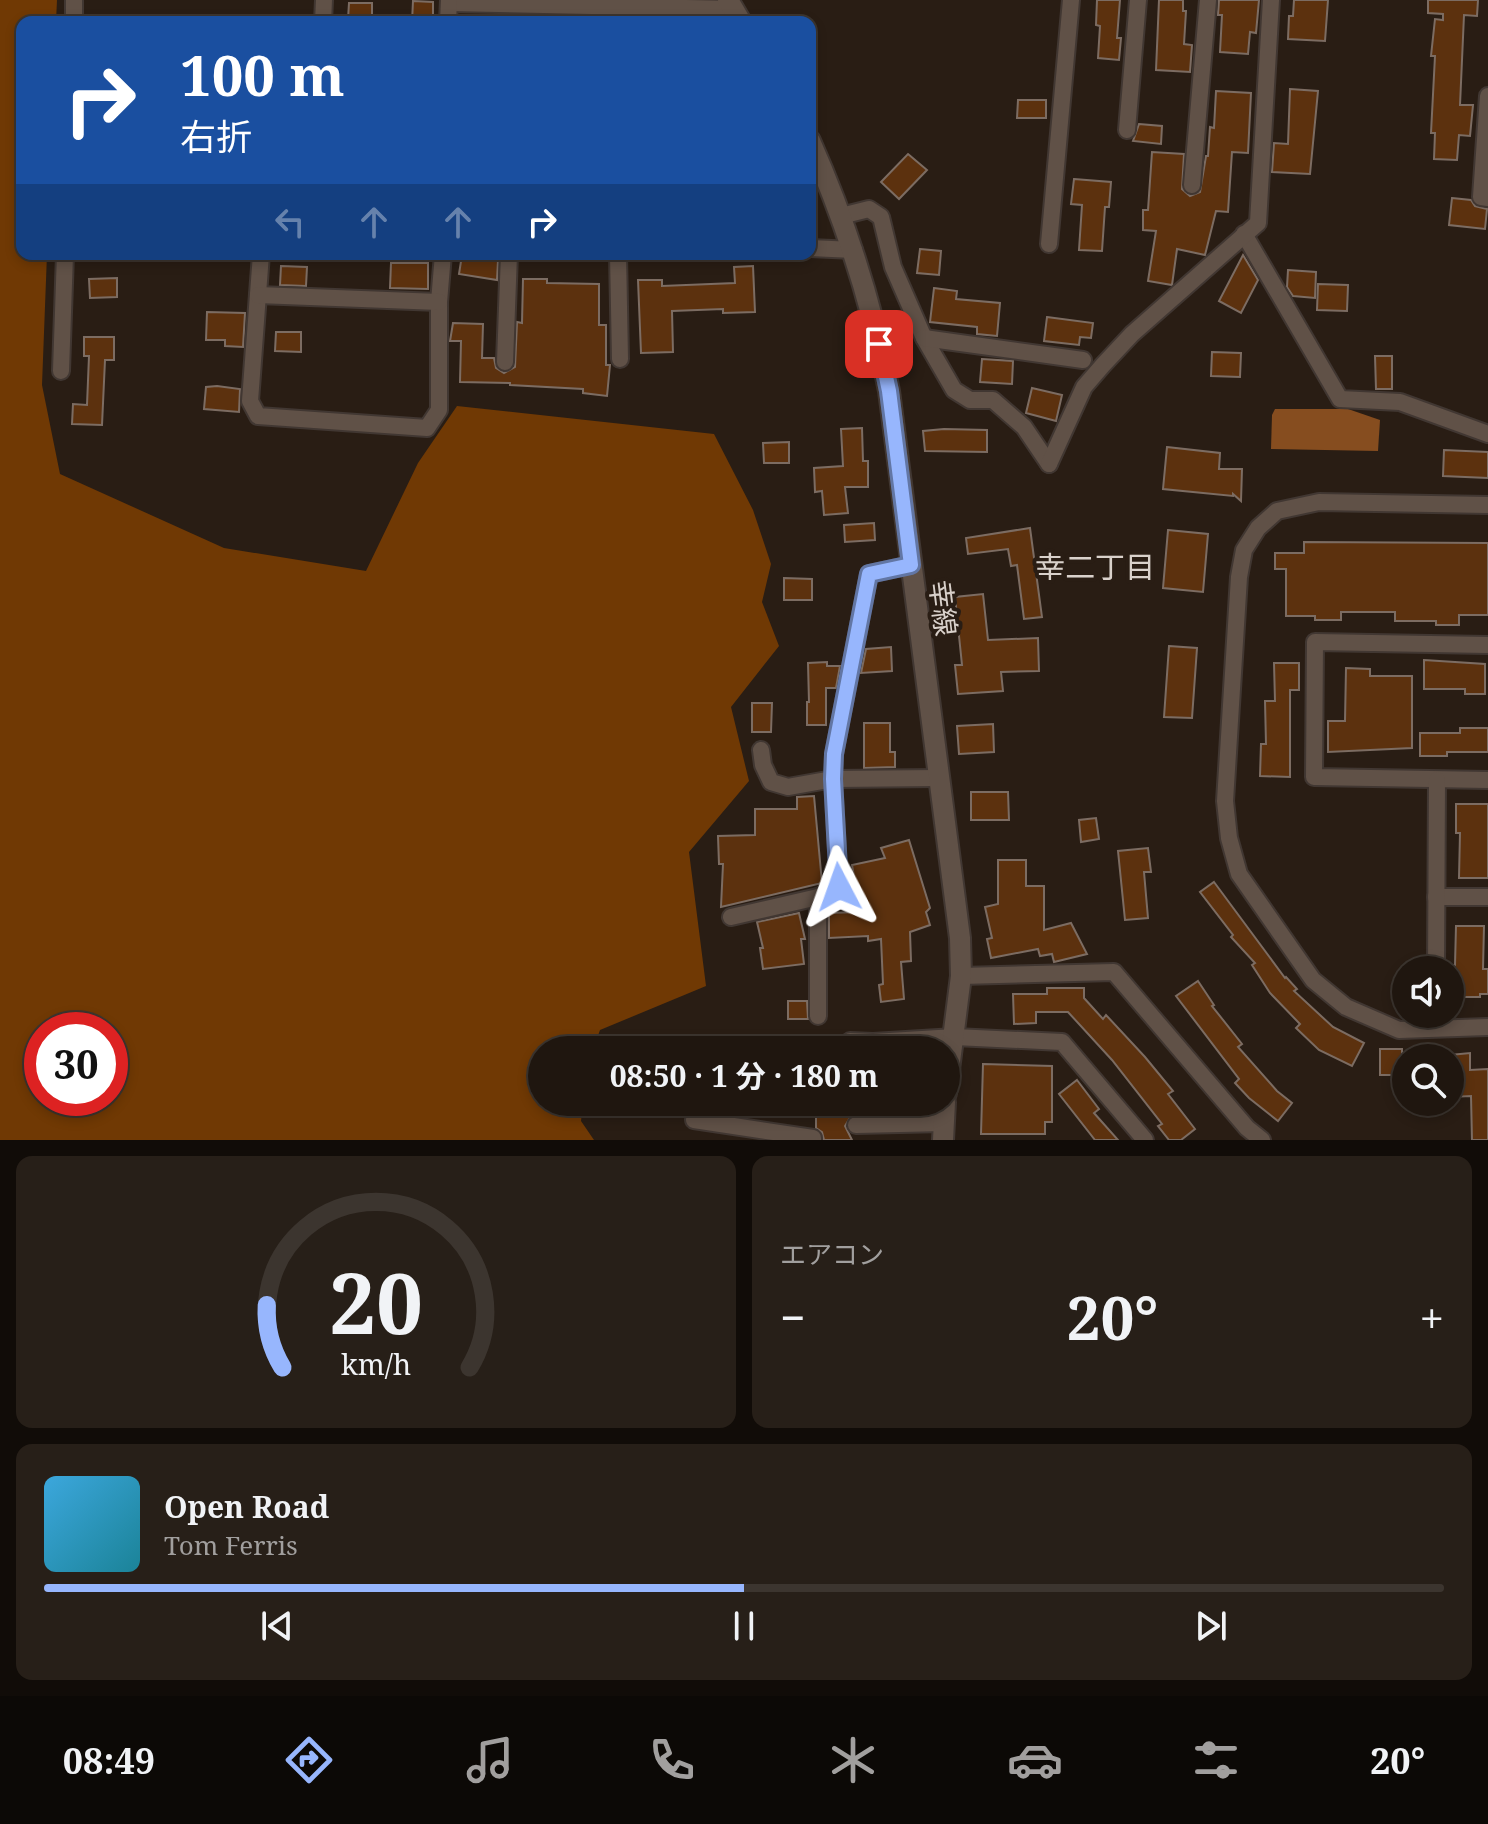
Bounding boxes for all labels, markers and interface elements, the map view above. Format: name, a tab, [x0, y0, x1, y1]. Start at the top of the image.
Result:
text: 100 m	[180, 36, 345, 112]
icon: right	[48, 48, 152, 152]
text: 右折	[180, 112, 252, 161]
icon: left	[268, 200, 312, 244]
icon: ahead	[352, 200, 396, 244]
icon: ahead	[436, 200, 480, 244]
icon: right	[520, 200, 564, 244]
pin	[845, 310, 913, 378]
icon: arrive	[857, 322, 901, 366]
district label: 幸二丁目	[1035, 546, 1155, 587]
street label: 幸線	[922, 578, 966, 638]
position arrow	[797, 845, 881, 929]
map controls	[1392, 956, 1464, 1116]
button: sound	[1392, 956, 1464, 1028]
speed limit sign: 30	[24, 1012, 128, 1116]
button: search	[1392, 1044, 1464, 1116]
text: 08:50 · 1 分 · 180 m	[610, 1055, 878, 1096]
text: エアコン	[780, 1236, 884, 1272]
text: 20	[329, 1245, 423, 1358]
text: 20°	[1067, 1276, 1158, 1358]
text: −	[780, 1287, 805, 1347]
text: +	[1419, 1287, 1444, 1347]
text: km/h	[341, 1344, 411, 1383]
text: Open Road	[164, 1486, 329, 1527]
text: Tom Ferris	[164, 1527, 298, 1563]
icon: previous	[255, 1604, 299, 1648]
icon: pause	[722, 1604, 766, 1648]
icon: next	[1189, 1604, 1233, 1648]
icon: directions	[281, 1732, 337, 1788]
icon: music	[462, 1732, 518, 1788]
icon: phone	[644, 1732, 700, 1788]
icon: climate	[825, 1732, 881, 1788]
icon: car	[1007, 1732, 1063, 1788]
icon: filters	[1188, 1732, 1244, 1788]
text: 08:49	[63, 1736, 155, 1785]
text: 20°	[1370, 1736, 1425, 1785]

